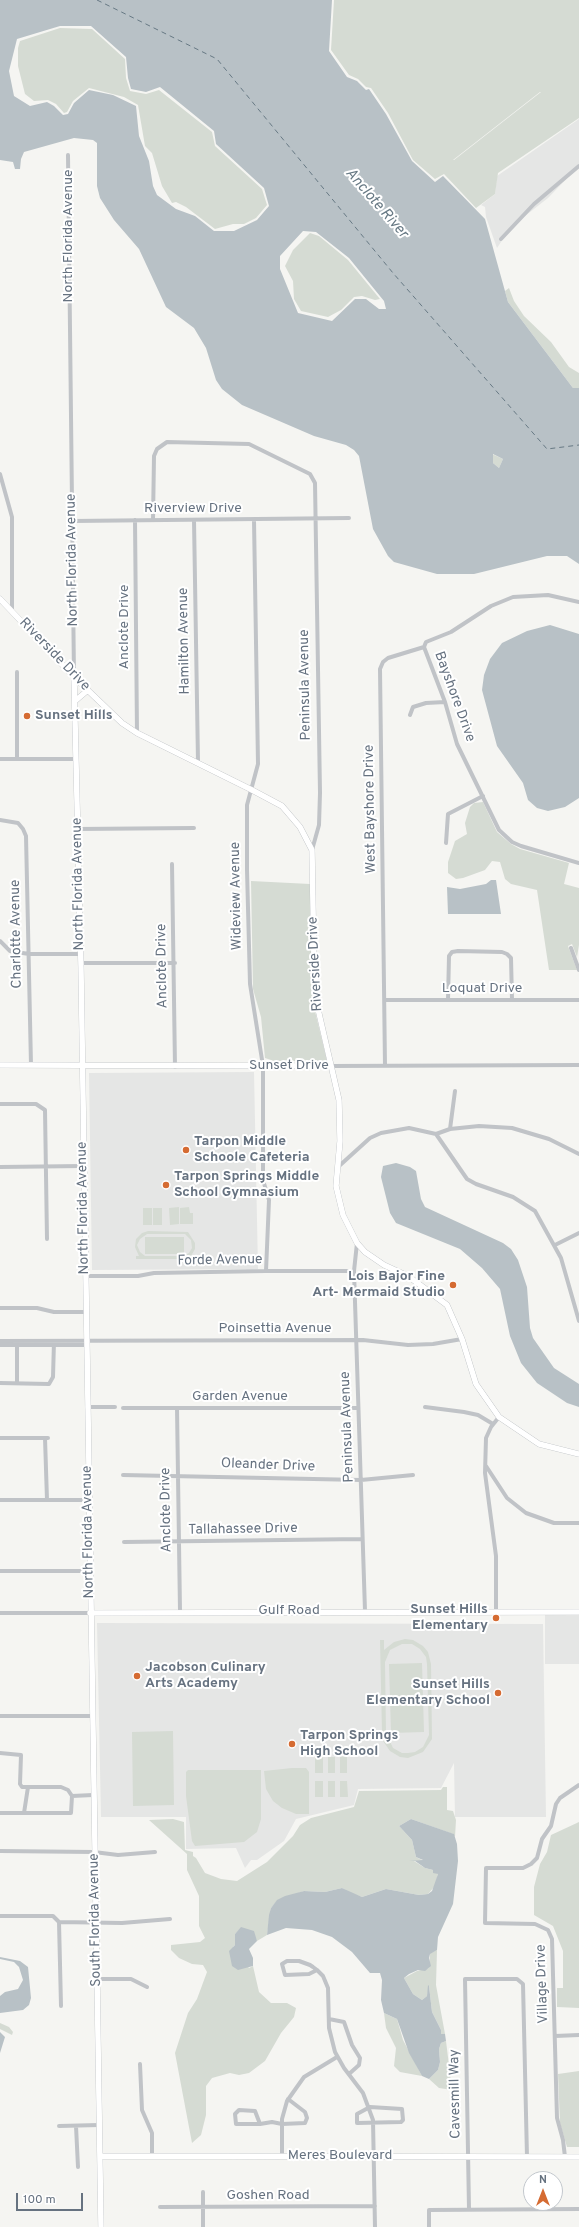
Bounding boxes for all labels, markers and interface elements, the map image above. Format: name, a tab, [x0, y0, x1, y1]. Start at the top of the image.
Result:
water label: Anclote River	[341, 165, 411, 243]
street label: North Florida Avenue	[61, 169, 77, 303]
street label: North Florida Avenue	[63, 493, 83, 627]
street label: Riverview Drive	[144, 501, 242, 517]
street label: Anclote Drive	[117, 584, 133, 670]
street label: Hamilton Avenue	[176, 587, 194, 695]
street label: Riverside Drive	[15, 615, 93, 695]
street label: Peninsula Avenue	[297, 629, 315, 741]
street label: Bayshore Drive	[430, 649, 478, 745]
place label: Sunset Hills	[35, 708, 113, 724]
marker: Sunset Hills	[22, 711, 32, 721]
street label: West Bayshore Drive	[361, 744, 381, 874]
street label: North Florida Avenue	[69, 817, 89, 951]
street label: Wideview Avenue	[228, 842, 246, 950]
street label: Charlotte Avenue	[8, 879, 26, 989]
street label: Riverside Drive	[305, 916, 327, 1012]
street label: Anclote Drive	[154, 923, 172, 1009]
street label: Loquat Drive	[442, 981, 522, 997]
street label: Sunset Drive	[249, 1058, 329, 1074]
place label: Tarpon Middle Schoole Cafeteria	[194, 1134, 310, 1166]
street label: North Florida Avenue	[74, 1141, 94, 1275]
marker: Tarpon Middle Schoole Cafeteria	[181, 1145, 191, 1155]
place label: Tarpon Springs Middle School Gymnasium	[174, 1169, 319, 1202]
marker: Tarpon Springs Middle School Gymnasium	[161, 1180, 171, 1190]
street label: Forde Avenue	[177, 1252, 263, 1270]
place label: Lois Bajor Fine Art- Mermaid Studio	[312, 1269, 445, 1302]
marker: Lois Bajor Fine Art- Mermaid Studio	[448, 1280, 458, 1290]
street label: Poinsettia Avenue	[218, 1321, 332, 1337]
street label: Peninsula Avenue	[338, 1371, 358, 1483]
street label: Garden Avenue	[192, 1389, 288, 1405]
street label: Oleander Drive	[221, 1456, 315, 1476]
street label: North Florida Avenue	[79, 1465, 99, 1599]
street label: Anclote Drive	[158, 1467, 176, 1553]
street label: Tallahassee Drive	[188, 1521, 298, 1539]
place label: Sunset Hills Elementary	[410, 1602, 488, 1634]
street label: Gulf Road	[258, 1603, 320, 1619]
marker: Sunset Hills Elementary	[491, 1613, 501, 1623]
place label: Jacobson Culinary Arts Academy	[145, 1660, 266, 1692]
marker: Jacobson Culinary Arts Academy	[132, 1671, 142, 1681]
place label: Sunset Hills Elementary School	[366, 1677, 490, 1710]
marker: Sunset Hills Elementary School	[493, 1688, 503, 1698]
place label: Tarpon Springs High School	[300, 1728, 398, 1760]
marker: Tarpon Springs High School	[287, 1739, 297, 1749]
street label: South Florida Avenue	[86, 1853, 106, 1987]
street label: Village Drive	[533, 1944, 553, 2024]
street label: Cavesmill Way	[447, 2049, 465, 2139]
street label: Meres Boulevard	[288, 2148, 392, 2164]
north arrow	[523, 2171, 563, 2211]
text: N	[539, 2173, 547, 2187]
scale bar	[18, 2185, 85, 2211]
street label: Goshen Road	[226, 2188, 310, 2204]
text: 100 m	[23, 2192, 56, 2208]

